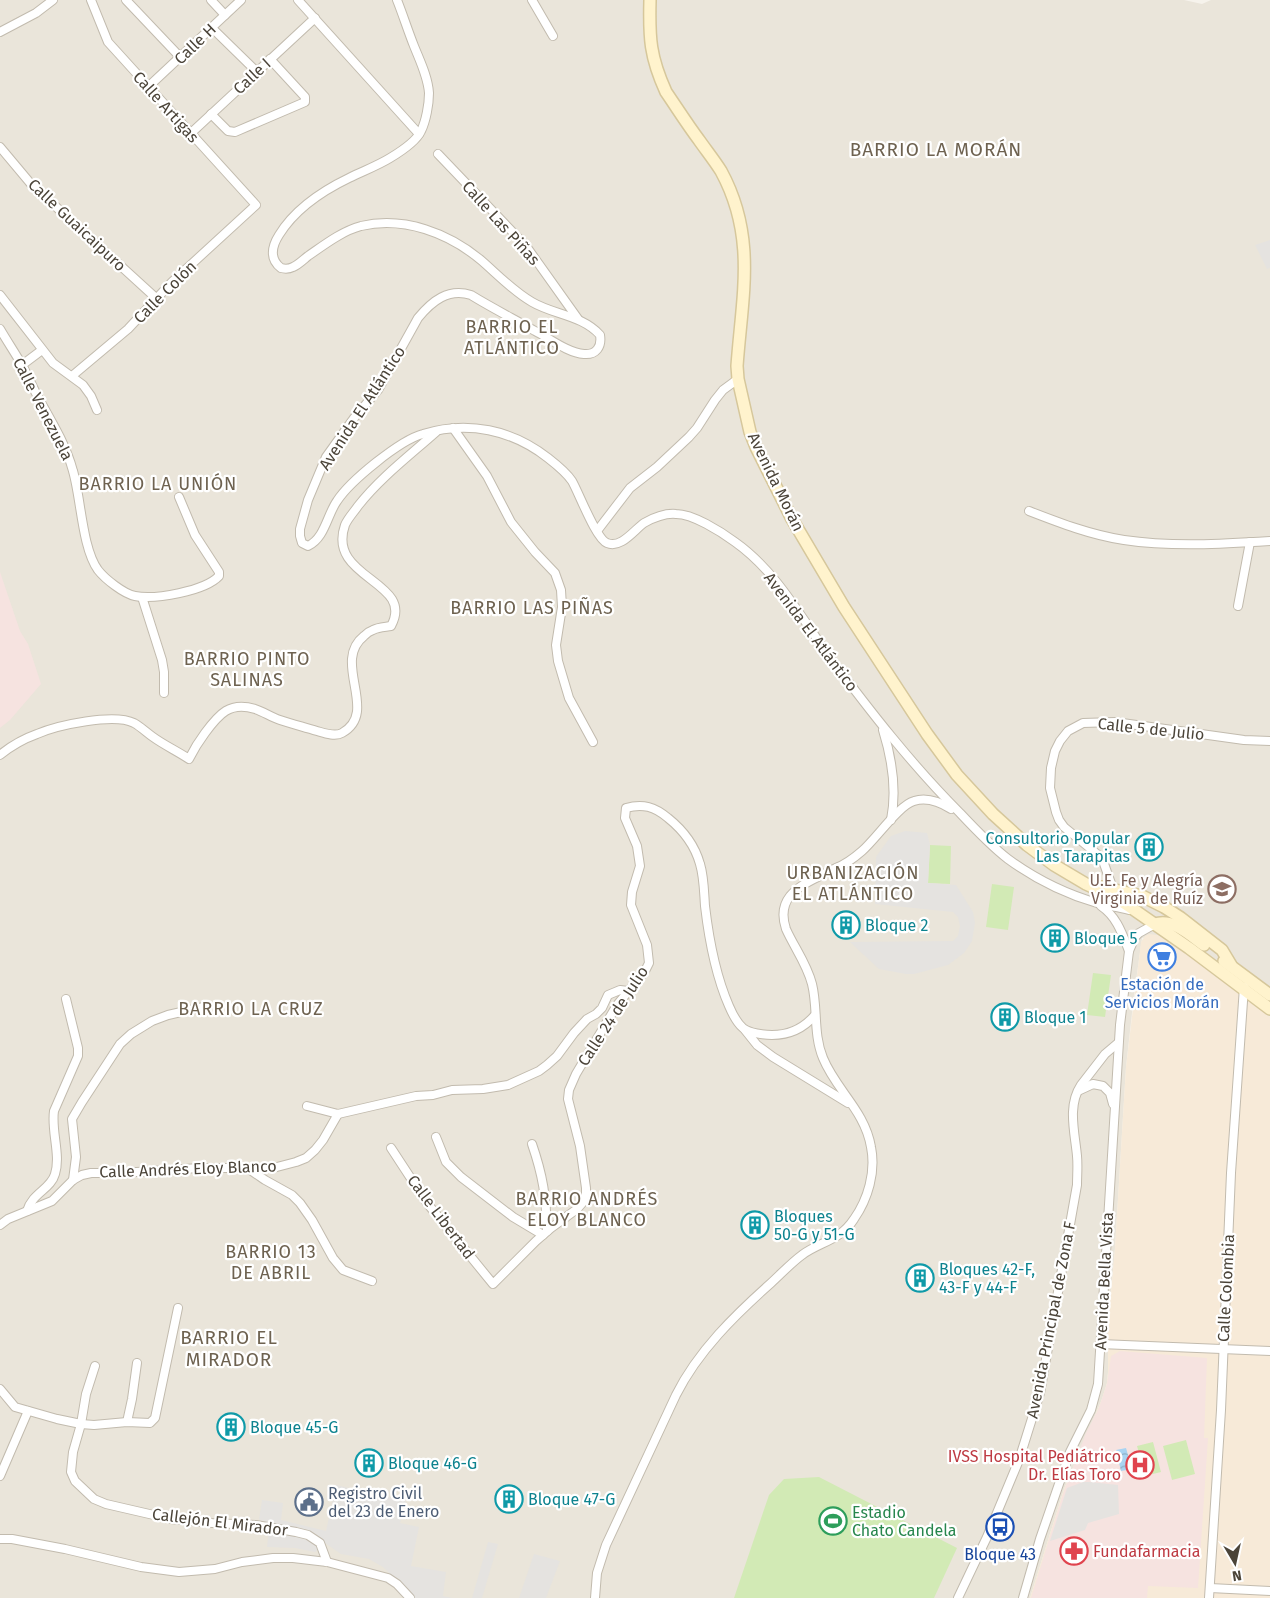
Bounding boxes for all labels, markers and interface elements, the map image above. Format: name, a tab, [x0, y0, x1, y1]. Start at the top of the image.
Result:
street label: Calle H	[170, 20, 220, 68]
street label: Calle I	[229, 54, 275, 98]
street label: Calle Artigas	[129, 67, 203, 147]
district label: BARRIO LA MORÁN	[850, 138, 1022, 161]
street label: Calle Guaicaipuro	[24, 175, 130, 275]
street label: Calle Las Piñas	[458, 177, 544, 269]
street label: Calle Colón	[130, 257, 200, 327]
district label: BARRIO EL ATLÁNTICO	[464, 316, 560, 359]
street label: Avenida El Atlántico	[315, 342, 409, 474]
street label: Calle Venezuela	[9, 354, 77, 464]
street label: Avenida Morán	[744, 429, 808, 535]
district label: BARRIO LA UNIÓN	[79, 473, 237, 495]
street label: Avenida El Atlántico	[760, 569, 862, 695]
district label: BARRIO LAS PIÑAS	[450, 596, 614, 619]
district label: BARRIO PINTO SALINAS	[184, 648, 310, 691]
street label: Calle 5 de Julio	[1097, 714, 1205, 744]
place label: Consultorio Popular Las Tarapitas	[986, 829, 1131, 866]
building icon: Consultorio Popular Las Tarapitas	[1134, 832, 1164, 862]
district label: URBANIZACIÓN EL ATLÁNTICO	[786, 862, 920, 905]
place label: U.E. Fe y Alegría Virginia de Ruíz	[1090, 871, 1203, 908]
school or university icon: U.E. Fe y Alegría Virginia de Ruíz	[1207, 874, 1237, 904]
building icon: Bloque 2	[831, 910, 861, 940]
place label: Bloque 2	[865, 916, 929, 935]
building icon: Bloque 5	[1040, 923, 1070, 953]
place label: Bloque 5	[1074, 929, 1138, 948]
supermarket icon: Estación de Servicios Morán	[1147, 942, 1177, 972]
street label: Calle 24 de Julio	[574, 963, 652, 1069]
place label: Estación de Servicios Morán	[1105, 975, 1219, 1012]
district label: BARRIO LA CRUZ	[178, 998, 324, 1020]
building icon: Bloque 1	[990, 1002, 1020, 1032]
place label: Bloque 1	[1024, 1008, 1086, 1027]
street label: Calle Andrés Eloy Blanco	[99, 1156, 277, 1182]
street label: Calle Libertad	[403, 1171, 479, 1263]
district label: BARRIO ANDRÉS ELOY BLANCO	[516, 1187, 658, 1231]
place label: Bloques 50-G y 51-G	[774, 1207, 855, 1244]
building icon: Bloques 50-G y 51-G	[740, 1210, 770, 1240]
street label: Avenida Bella Vista	[1091, 1212, 1117, 1350]
street label: Avenida Principal de Zona F	[1023, 1220, 1079, 1420]
street label: Calle Colombia	[1214, 1234, 1238, 1342]
district label: BARRIO 13 DE ABRIL	[225, 1241, 317, 1284]
place label: Bloques 42-F, 43-F y 44-F	[939, 1260, 1035, 1297]
building icon: Bloques 42-F, 43-F y 44-F	[905, 1263, 935, 1293]
district label: BARRIO EL MIRADOR	[180, 1326, 278, 1371]
building icon: Bloque 45-G	[216, 1412, 246, 1442]
place label: Bloque 45-G	[250, 1418, 338, 1437]
place label: IVSS Hospital Pediátrico Dr. Elías Toro	[948, 1447, 1121, 1484]
building icon: Bloque 46-G	[354, 1448, 384, 1478]
hospital icon: IVSS Hospital Pediátrico Dr. Elías Toro	[1125, 1450, 1155, 1480]
place label: Bloque 46-G	[388, 1454, 477, 1473]
place label: Registro Civil del 23 de Enero	[328, 1484, 439, 1521]
building icon: Bloque 47-G	[494, 1484, 524, 1514]
public building icon: Registro Civil del 23 de Enero	[294, 1487, 324, 1517]
place label: Bloque 47-G	[528, 1490, 615, 1509]
place label: Estadio Chato Candela	[852, 1503, 956, 1540]
street label: Callejón El Mirador	[151, 1504, 290, 1540]
sports icon: Estadio Chato Candela	[818, 1506, 848, 1536]
bus stop icon: Bloque 43	[985, 1512, 1015, 1542]
pharmacy icon: Fundafarmacia	[1059, 1536, 1089, 1566]
north arrow	[1210, 1538, 1260, 1588]
place label: Fundafarmacia	[1093, 1542, 1200, 1561]
place label: Bloque 43	[964, 1545, 1036, 1564]
text: N	[1231, 1566, 1243, 1584]

